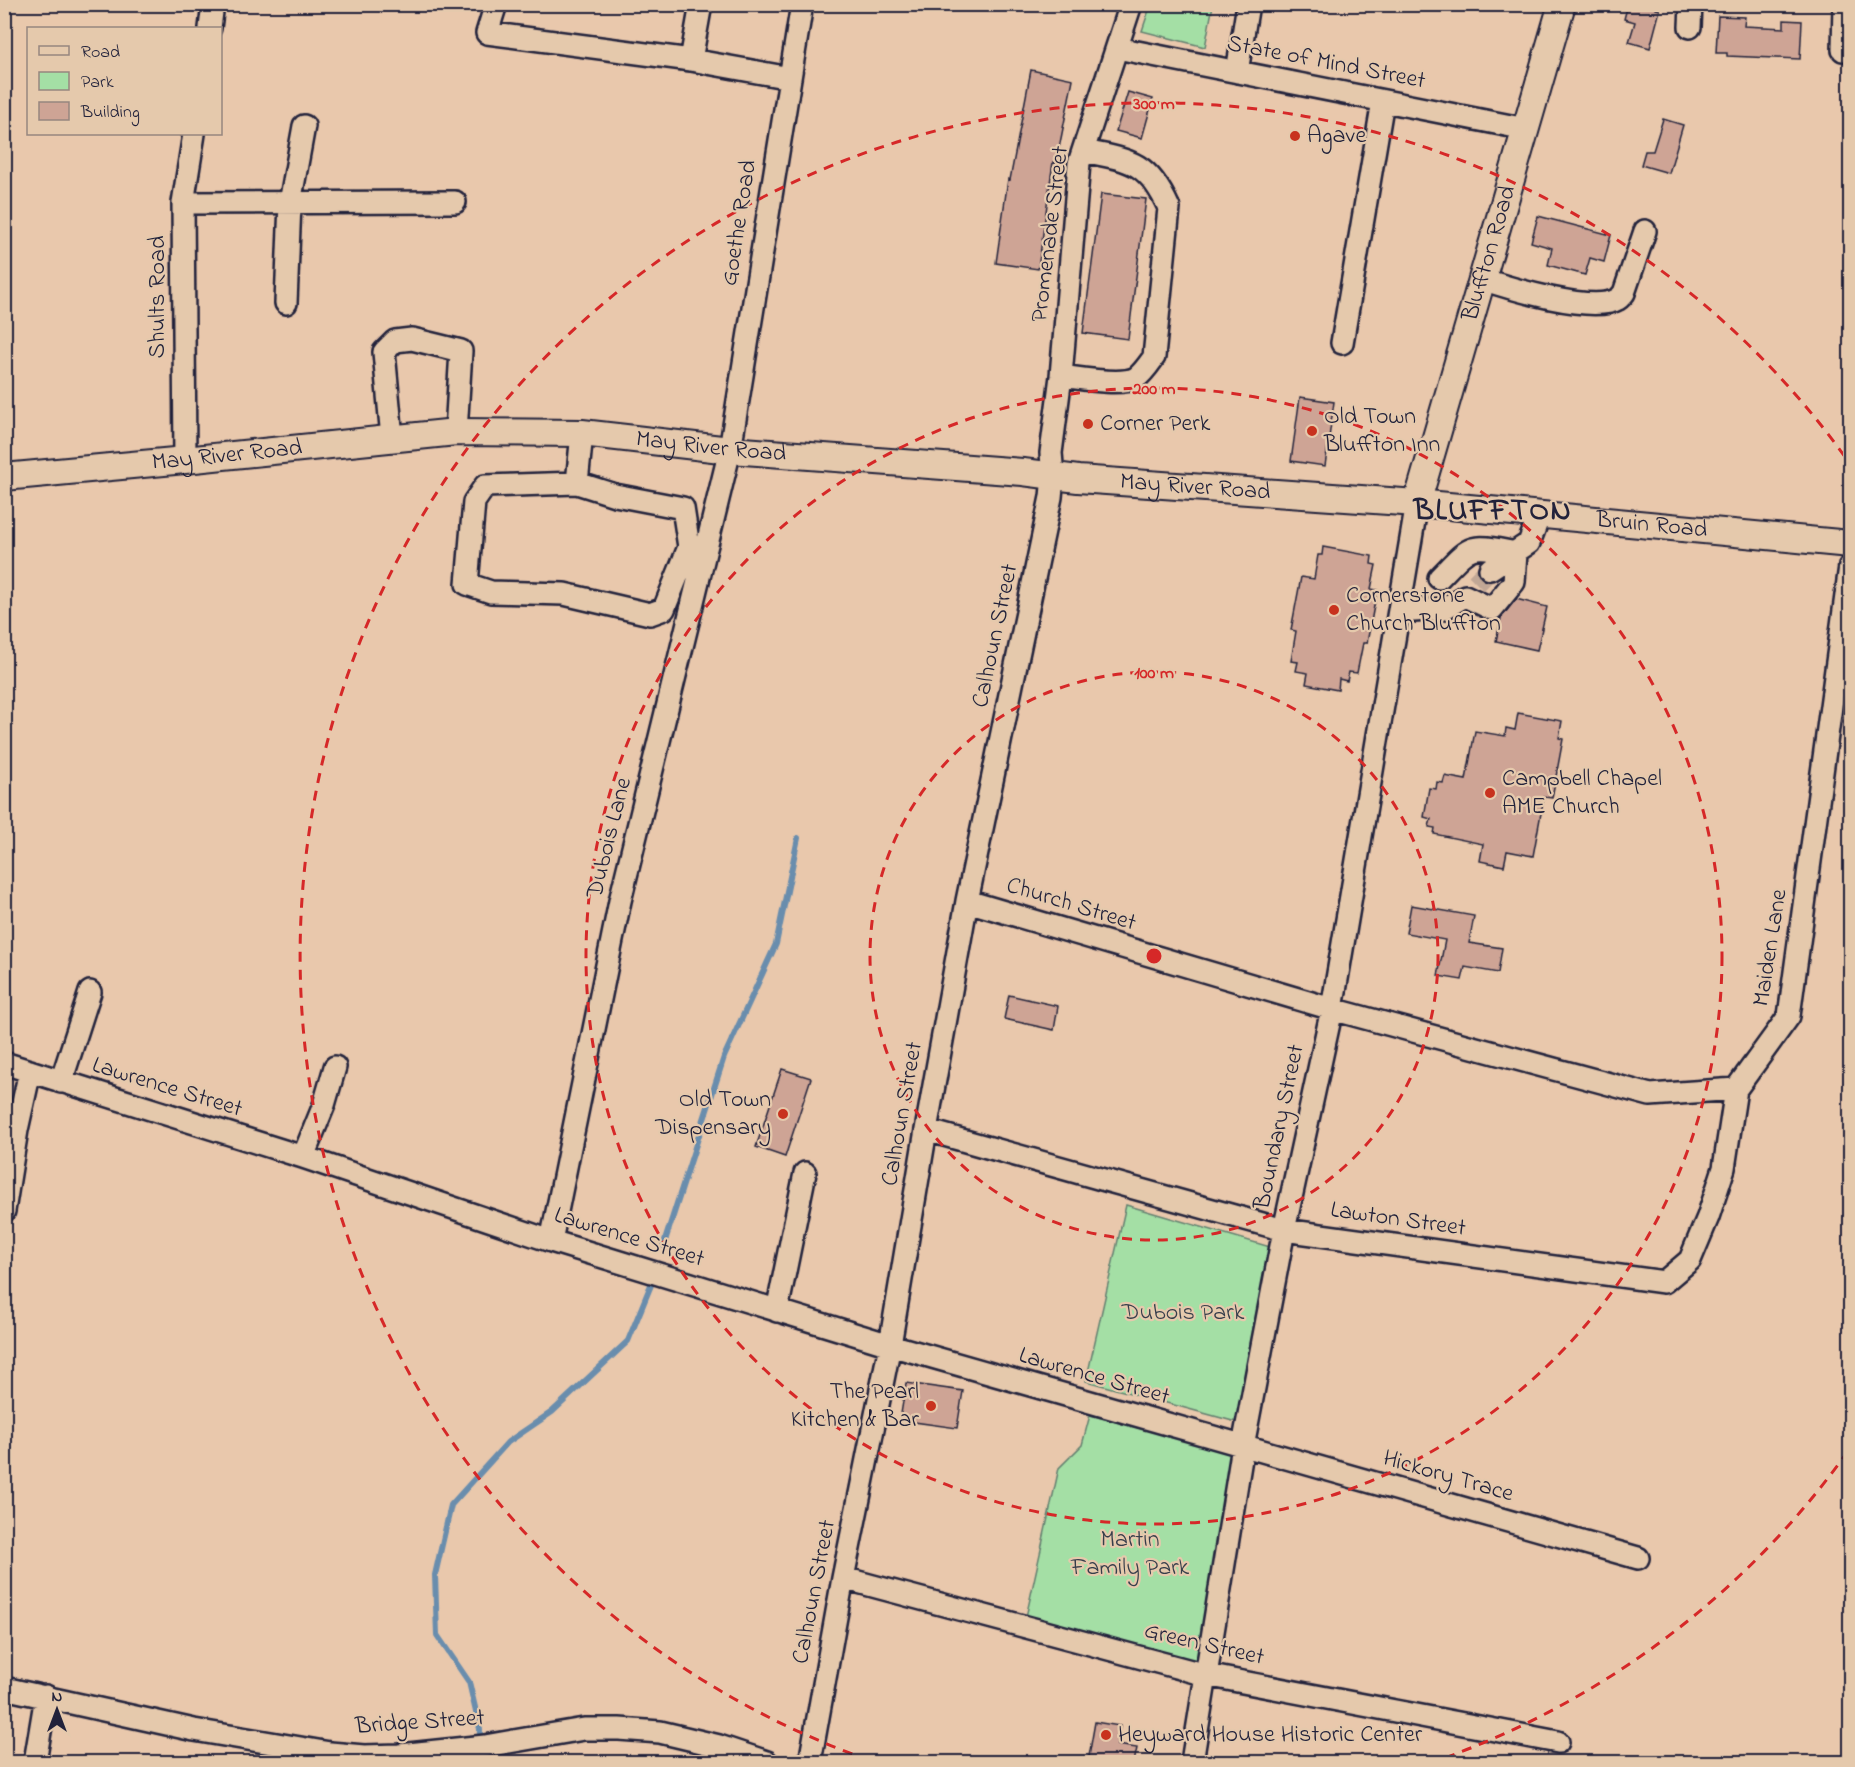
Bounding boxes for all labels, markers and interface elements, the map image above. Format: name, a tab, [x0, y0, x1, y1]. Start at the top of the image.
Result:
legend	[27, 27, 222, 135]
street label: State of Mind Street	[1224, 27, 1428, 99]
text: Road	[81, 40, 120, 66]
text: Park	[81, 70, 114, 96]
text: 300 m	[1132, 92, 1175, 118]
text: Building	[80, 100, 140, 127]
place label: Agave	[1307, 119, 1367, 154]
marker: Agave	[1288, 129, 1302, 143]
street label: Promenade Street	[1023, 144, 1079, 324]
street label: Goethe Road	[713, 157, 767, 288]
street label: Bluffton Road	[1453, 181, 1526, 326]
street label: Shults Road	[141, 235, 176, 358]
text: 200 m	[1132, 377, 1176, 403]
place label: Old Town Bluffton Inn	[1323, 400, 1440, 463]
place label: Corner Perk	[1100, 407, 1211, 442]
marker: Corner Perk	[1081, 417, 1095, 431]
street label: May River Road	[634, 422, 788, 472]
marker: Old Town Bluffton Inn	[1305, 424, 1319, 438]
street label: May River Road	[150, 430, 304, 481]
street label: May River Road	[1119, 465, 1272, 510]
district label: BLUFFTON	[1412, 490, 1572, 534]
street label: Bruin Road	[1593, 502, 1709, 548]
street label: Calhoun Street	[964, 561, 1028, 711]
place label: Cornerstone Church Bluffton	[1346, 579, 1501, 642]
marker: Cornerstone Church Bluffton	[1327, 603, 1341, 617]
text: 100 m	[1134, 661, 1174, 687]
place label: Campbell Chapel AME Church	[1502, 762, 1662, 825]
street label: Dubois Lane	[578, 774, 642, 903]
marker: Campbell Chapel AME Church	[1483, 786, 1497, 800]
street label: Church Street	[1002, 869, 1140, 941]
street label: Maiden Lane	[1744, 887, 1798, 1009]
centre of rings	[1144, 946, 1164, 966]
street label: Calhoun Street	[873, 1039, 933, 1189]
street label: Boundary Street	[1245, 1041, 1316, 1214]
street label: Lawrence Street	[88, 1049, 246, 1127]
place label: Old Town Dispensary	[654, 1083, 771, 1147]
marker: Old Town Dispensary	[776, 1107, 790, 1121]
street label: Lawton Street	[1328, 1193, 1468, 1247]
street label: Lawrence Street	[550, 1199, 708, 1277]
park label: Dubois Park	[1121, 1296, 1245, 1331]
street label: Lawrence Street	[1014, 1339, 1174, 1415]
place label: The Pearl Kitchen & Bar	[791, 1375, 920, 1438]
marker: The Pearl Kitchen & Bar	[924, 1399, 938, 1413]
street label: Hickory Trace	[1378, 1442, 1518, 1513]
street label: Calhoun Street	[784, 1517, 846, 1667]
park label: Martin Family Park	[1070, 1523, 1190, 1587]
street label: Green Street	[1140, 1614, 1268, 1676]
north arrow	[27, 1680, 87, 1740]
text: N	[52, 1685, 63, 1709]
street label: Bridge Street	[353, 1701, 486, 1745]
place label: Heyward House Historic Center	[1118, 1718, 1423, 1754]
marker: Heyward House Historic Center	[1099, 1728, 1113, 1742]

